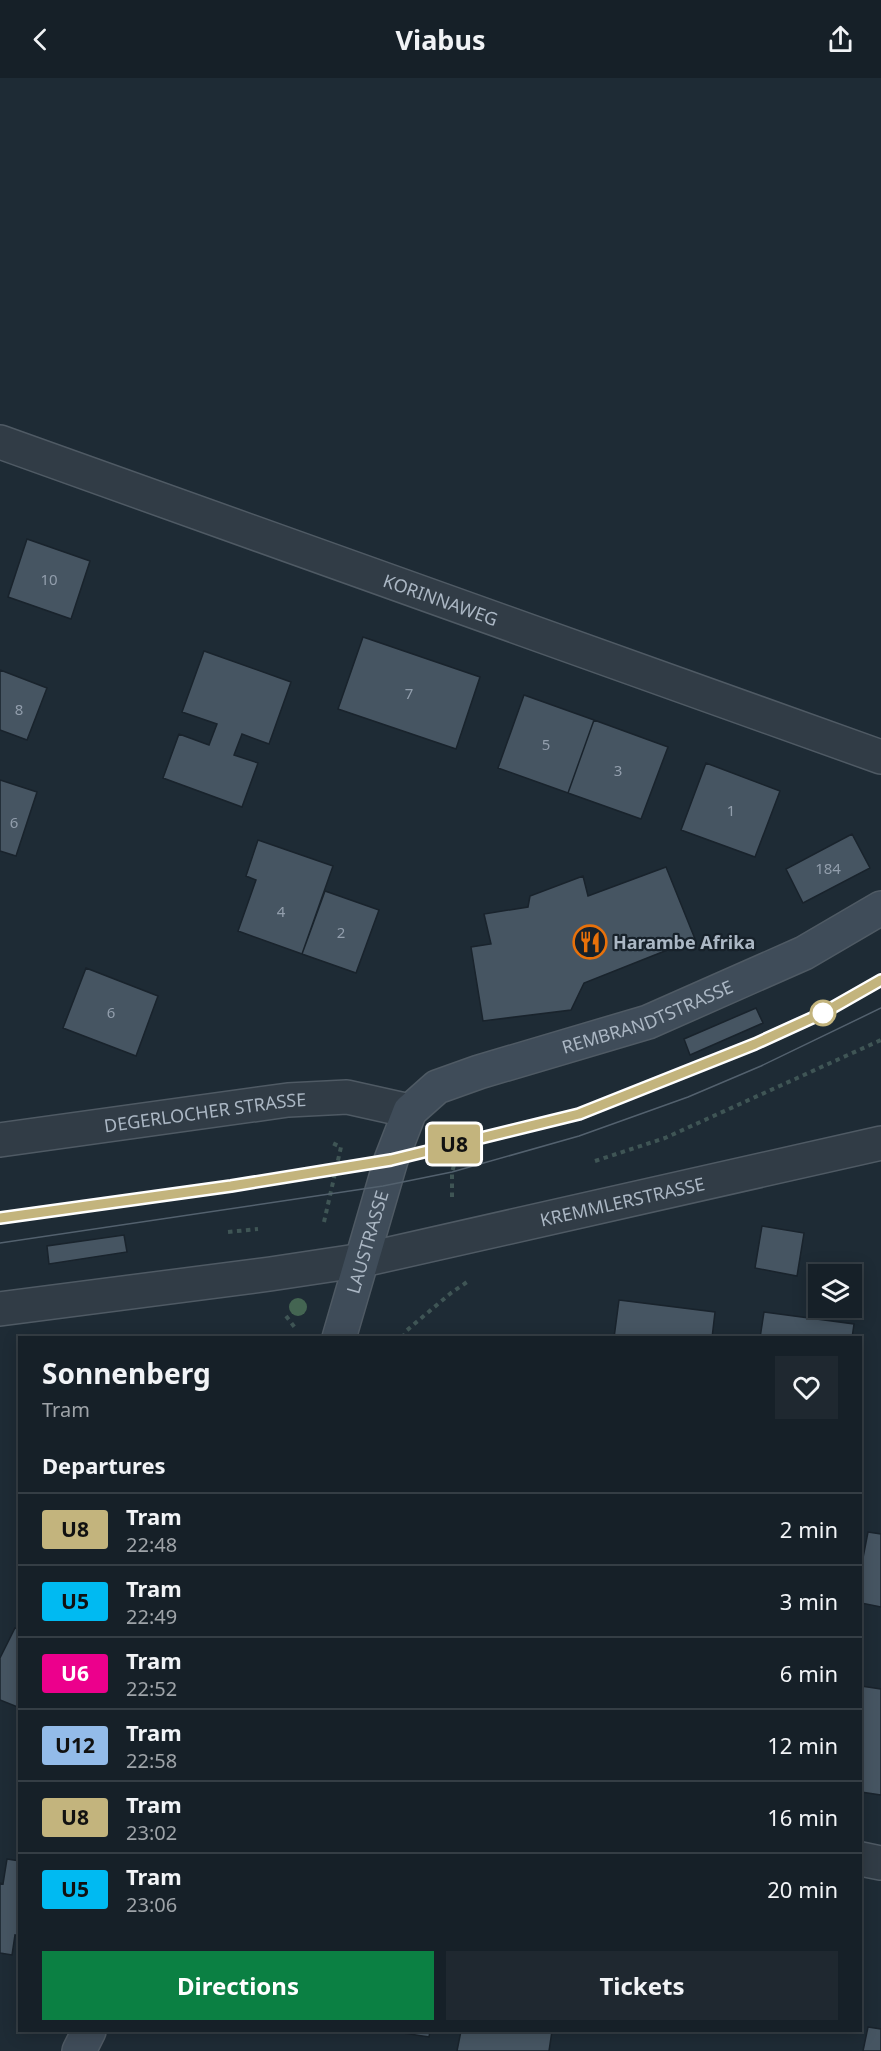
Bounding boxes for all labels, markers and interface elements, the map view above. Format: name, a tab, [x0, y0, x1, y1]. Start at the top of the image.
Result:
text: Viabus	[396, 21, 485, 58]
icon: back	[24, 23, 57, 56]
icon: share	[824, 23, 857, 56]
street label: KORINNAWEG	[380, 568, 501, 631]
house number: 10	[40, 569, 58, 589]
house number: 7	[405, 683, 413, 703]
house number: 8	[15, 699, 23, 719]
house number: 5	[542, 734, 550, 754]
house number: 3	[614, 760, 622, 780]
house number: 1	[727, 800, 735, 820]
house number: 6	[10, 812, 18, 832]
house number: 184	[815, 858, 841, 878]
house number: 4	[277, 901, 286, 921]
house number: 2	[337, 922, 345, 942]
restaurant icon: Harambe Afrika	[572, 924, 608, 960]
place label: Harambe Afrika	[613, 930, 755, 954]
street label: REMBRANDTSTRASSE	[559, 974, 736, 1059]
unlabelled marker	[810, 1000, 836, 1026]
house number: 6	[107, 1002, 115, 1022]
street label: DEGERLOCHER STRASSE	[103, 1087, 307, 1137]
line badge: U8	[427, 1124, 481, 1164]
text: U8	[440, 1130, 468, 1158]
street label: KREMMLERSTRASSE	[538, 1171, 707, 1232]
street label: LAUSTRASSE	[341, 1188, 393, 1297]
map controls	[808, 1264, 862, 1318]
button: layers	[808, 1264, 862, 1318]
text: Sonnenberg	[42, 1354, 211, 1392]
button: heart	[775, 1356, 838, 1419]
text: Tram	[42, 1396, 90, 1423]
text: Departures	[42, 1450, 166, 1480]
text: Tram	[126, 1501, 182, 1531]
text: 2 min	[780, 1514, 838, 1544]
text: U8	[61, 1515, 89, 1543]
text: 22:48	[126, 1531, 177, 1558]
text: Tram	[126, 1573, 182, 1603]
text: 3 min	[780, 1586, 838, 1616]
text: U5	[61, 1587, 89, 1615]
text: 22:49	[126, 1603, 177, 1630]
text: Tram	[126, 1645, 182, 1675]
text: 6 min	[780, 1658, 838, 1688]
text: U6	[61, 1659, 89, 1687]
text: 22:52	[126, 1675, 177, 1702]
text: Tram	[126, 1717, 182, 1747]
text: 12 min	[767, 1730, 838, 1760]
text: U12	[55, 1731, 95, 1759]
text: 22:58	[126, 1747, 177, 1774]
text: Tram	[126, 1789, 182, 1819]
text: 16 min	[767, 1802, 838, 1832]
text: U8	[61, 1803, 89, 1831]
text: 23:02	[126, 1819, 177, 1846]
text: Tram	[126, 1861, 182, 1891]
text: 20 min	[767, 1874, 838, 1904]
text: U5	[61, 1875, 89, 1903]
text: 23:06	[126, 1891, 177, 1918]
button: Directions	[42, 1951, 434, 2020]
button: Tickets	[446, 1951, 838, 2020]

